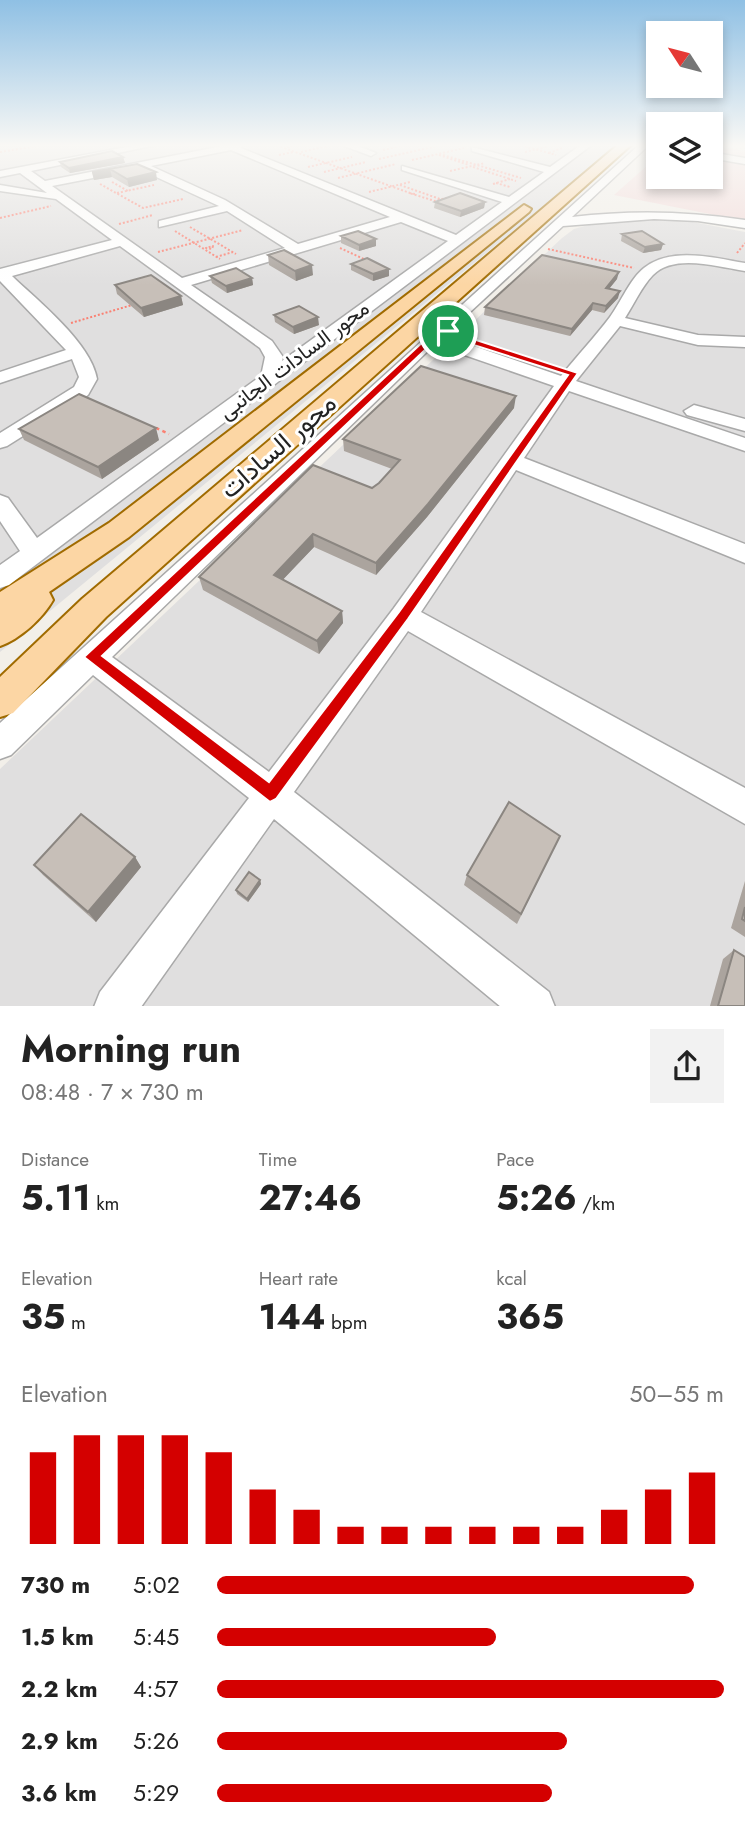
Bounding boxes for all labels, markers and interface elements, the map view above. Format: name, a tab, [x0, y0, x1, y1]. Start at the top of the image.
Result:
north arrow	[646, 21, 723, 98]
map controls	[646, 21, 723, 189]
button: layers	[646, 112, 723, 189]
street label: محور السادات الجانبى	[212, 293, 376, 427]
pin	[418, 301, 478, 361]
icon: arrive	[429, 312, 467, 350]
street label: محور السادات	[211, 385, 345, 507]
text: Morning run	[21, 1021, 241, 1076]
button: share	[650, 1029, 724, 1103]
text: 08:48 · 7 × 730 m	[21, 1075, 204, 1109]
text: Distance	[21, 1146, 89, 1173]
text: Time	[259, 1146, 297, 1173]
text: Pace	[496, 1146, 534, 1173]
text: 5.11	[21, 1173, 90, 1223]
text: 27:46	[259, 1173, 362, 1223]
text: 5:26	[496, 1173, 577, 1223]
text: km	[90, 1190, 119, 1217]
text: /km	[577, 1190, 615, 1217]
text: Elevation	[21, 1265, 93, 1292]
text: Heart rate	[259, 1265, 338, 1292]
text: kcal	[496, 1265, 527, 1292]
text: 35	[21, 1292, 65, 1342]
text: 144	[259, 1292, 325, 1342]
text: 365	[496, 1292, 564, 1342]
text: m	[65, 1309, 86, 1336]
text: bpm	[325, 1309, 368, 1336]
text: Elevation	[21, 1377, 108, 1411]
text: 50–55 m	[629, 1377, 724, 1411]
text: 730 m	[21, 1568, 90, 1602]
text: 5:02	[133, 1568, 180, 1602]
text: 1.5 km	[21, 1620, 94, 1654]
text: 5:45	[133, 1620, 179, 1654]
text: 2.2 km	[21, 1672, 98, 1706]
text: 4:57	[133, 1672, 178, 1706]
text: 2.9 km	[21, 1724, 98, 1758]
text: 5:26	[133, 1724, 179, 1758]
text: 3.6 km	[21, 1776, 97, 1810]
text: 5:29	[133, 1776, 179, 1810]

